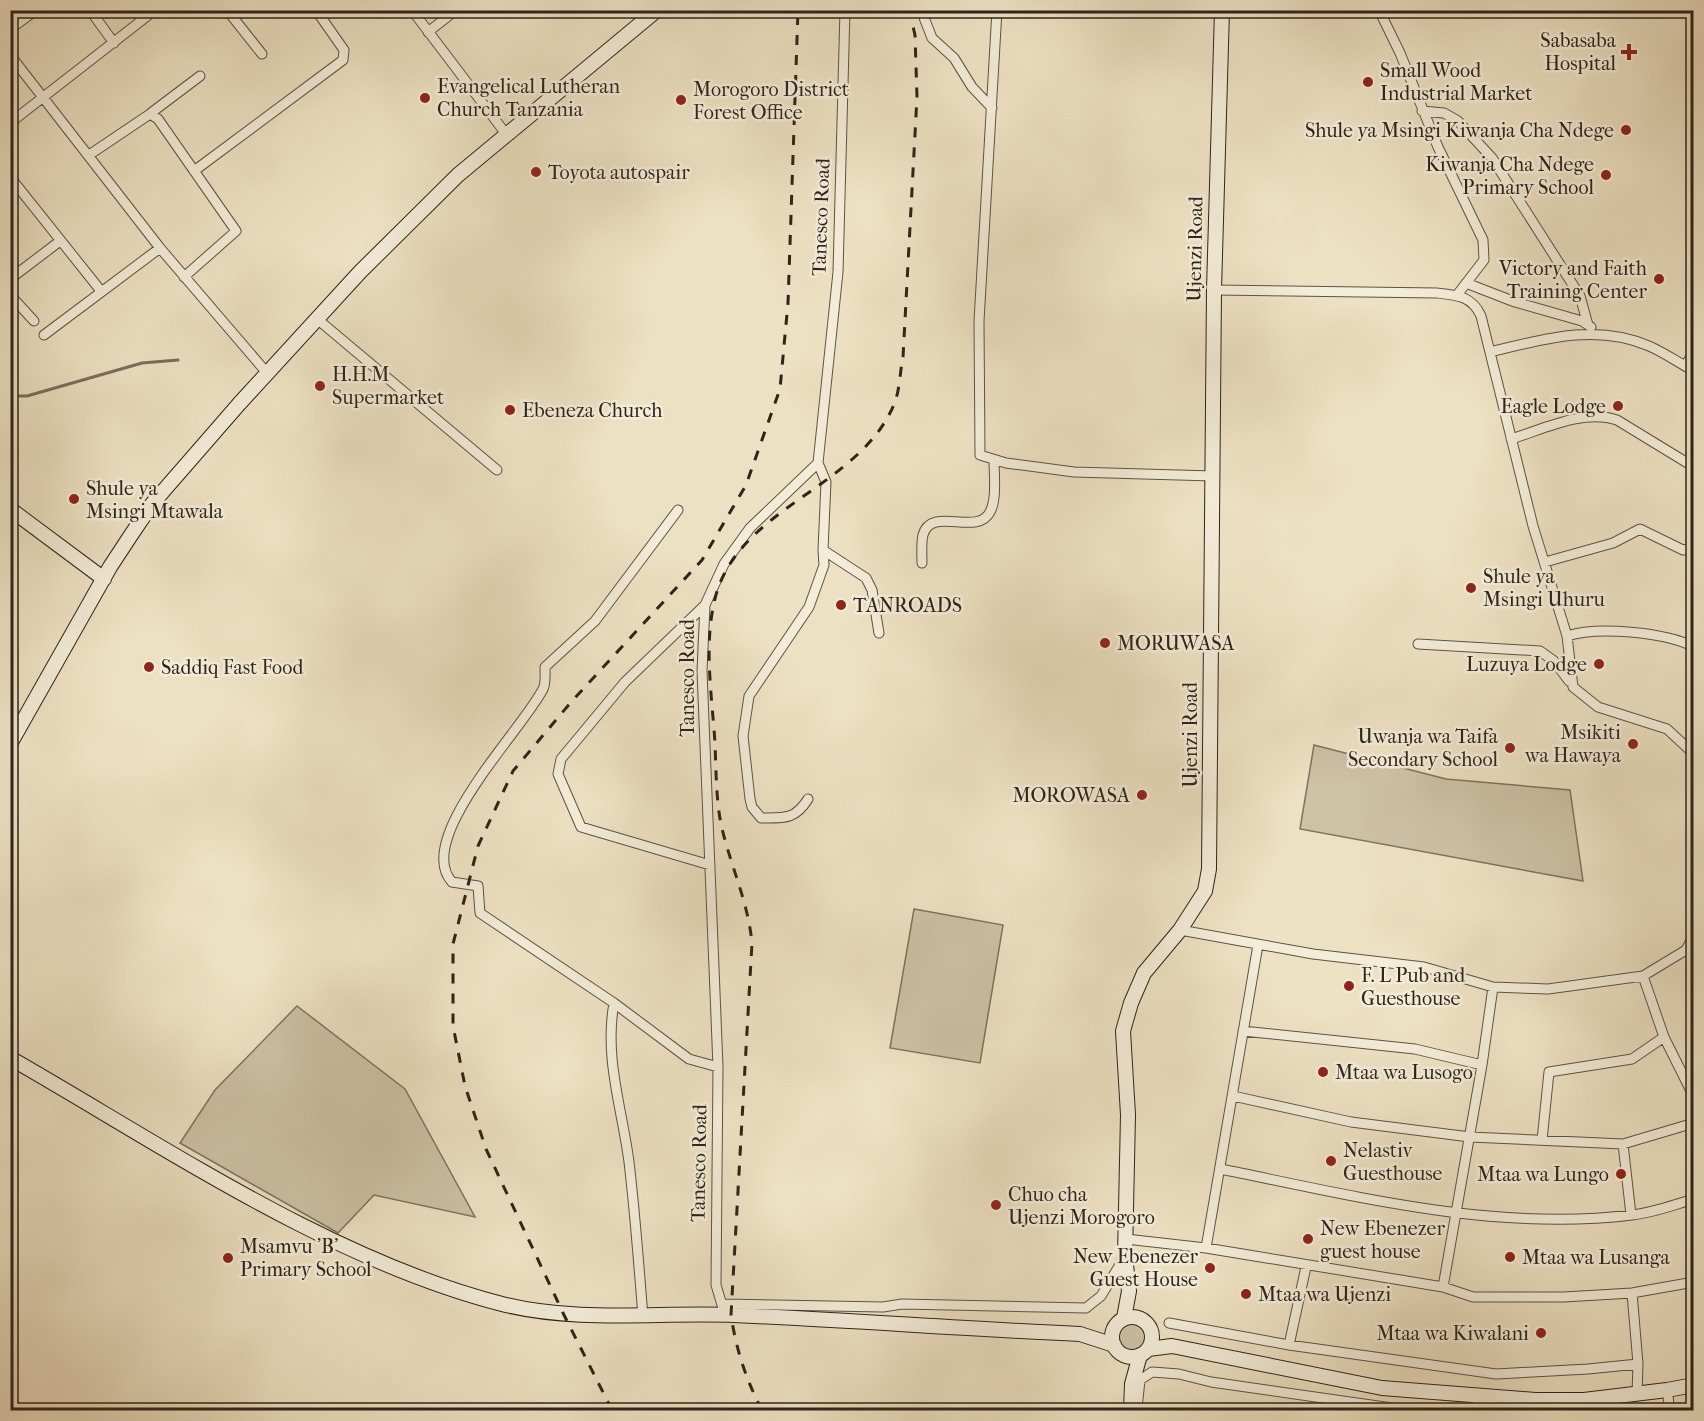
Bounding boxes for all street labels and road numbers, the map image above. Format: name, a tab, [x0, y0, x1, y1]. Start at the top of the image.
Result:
street label: Tanesco Road	[807, 157, 835, 276]
street label: Ujenzi Road	[1183, 195, 1207, 302]
street label: Tanesco Road	[676, 618, 699, 737]
street label: Ujenzi Road	[1179, 681, 1202, 788]
street label: Tanesco Road	[686, 1103, 712, 1222]

